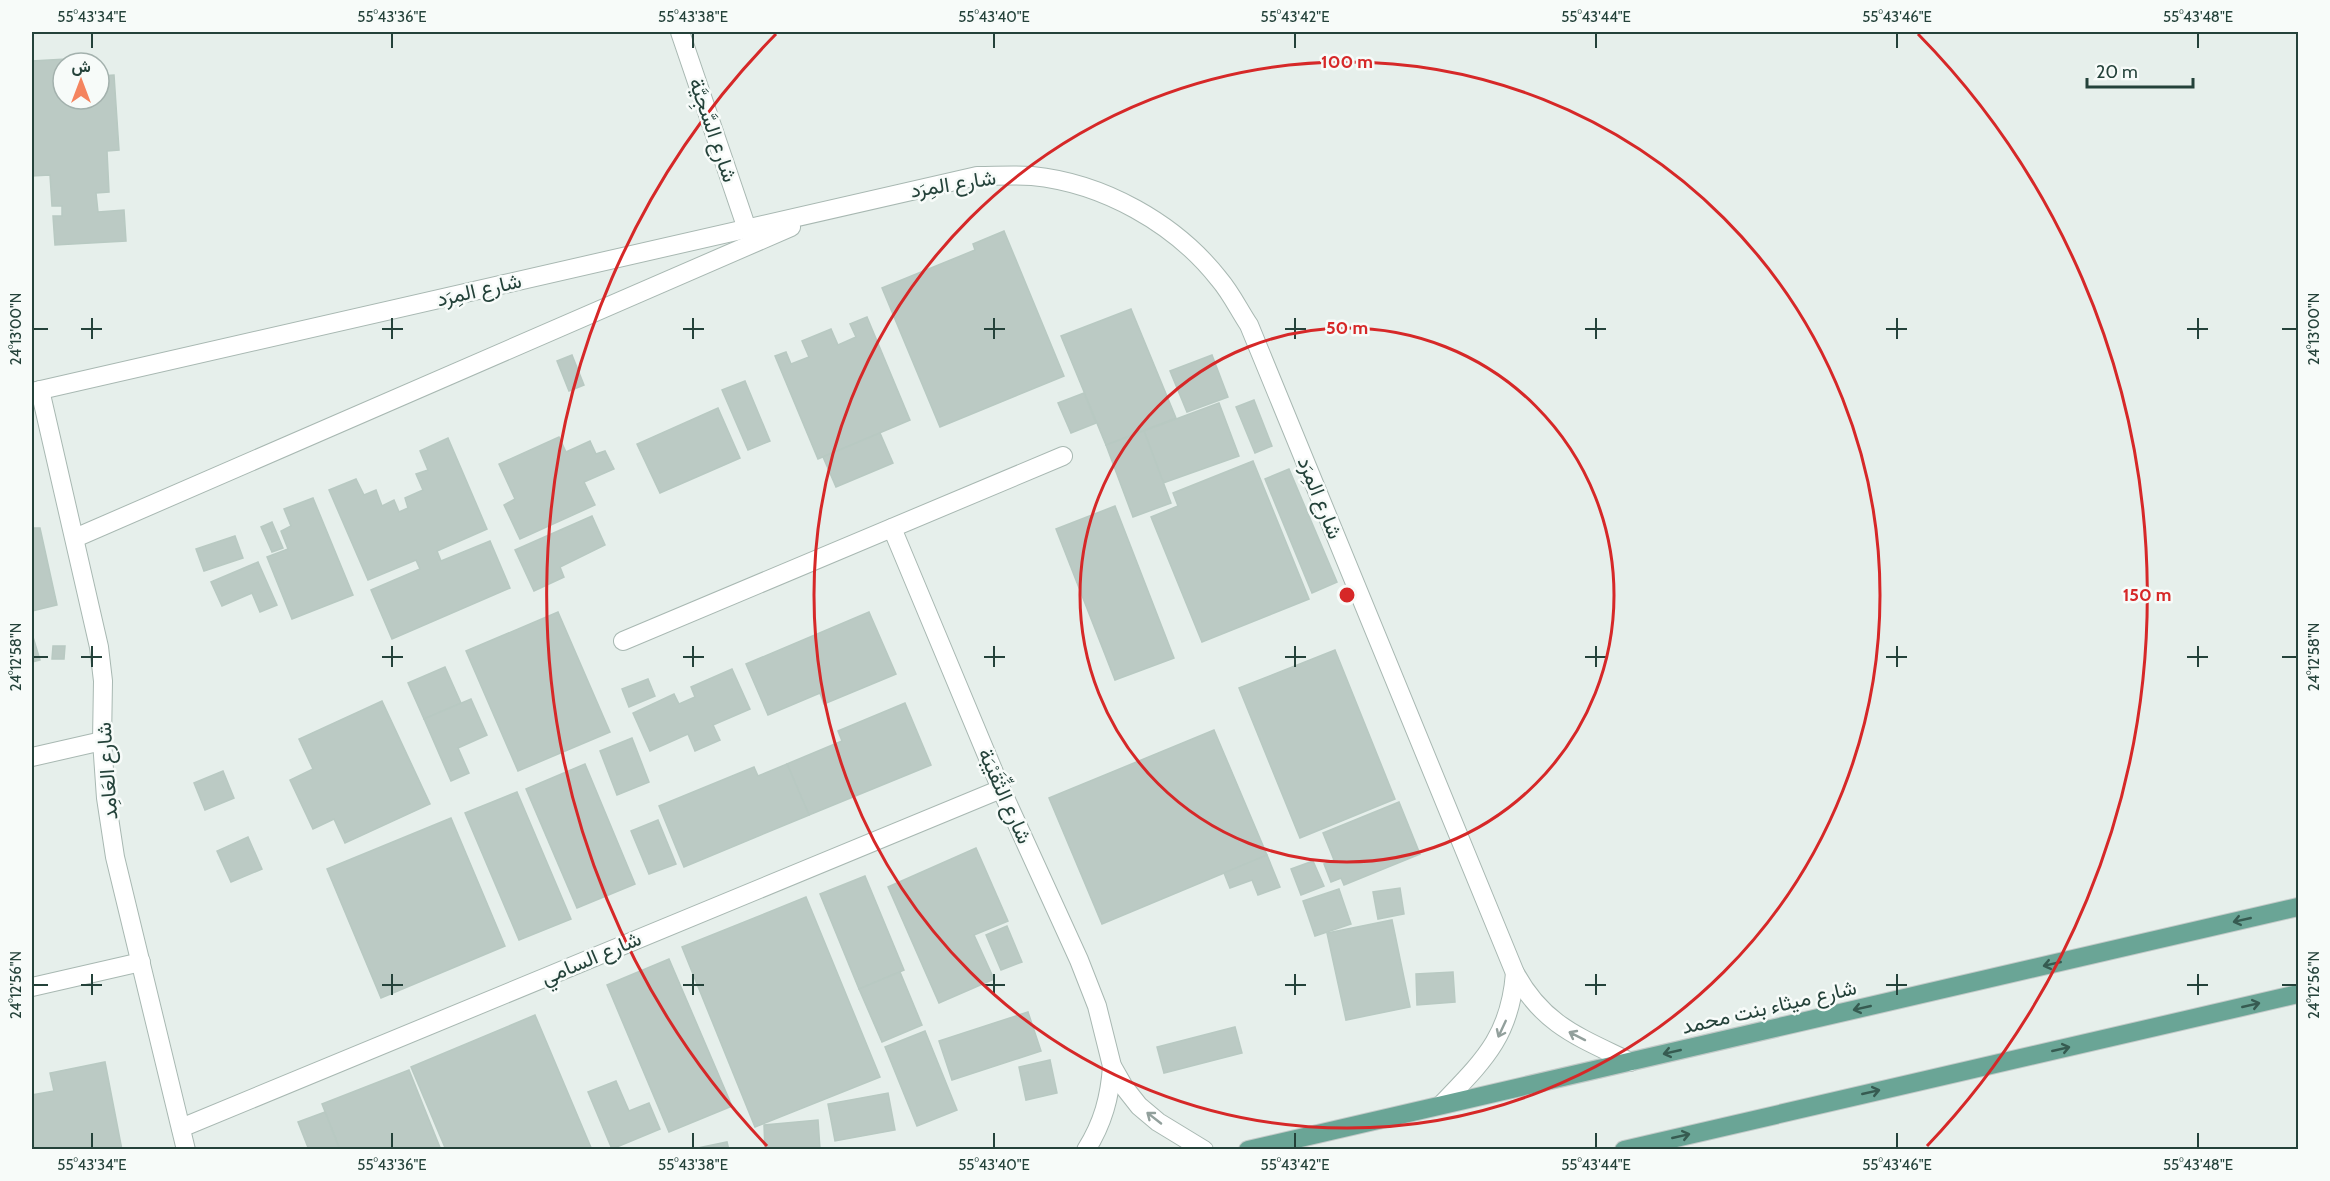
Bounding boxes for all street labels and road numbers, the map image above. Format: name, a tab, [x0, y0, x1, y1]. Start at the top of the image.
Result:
street label: شارع السَّجِيَّة	[680, 75, 743, 187]
street label: شارع المِرَد	[908, 164, 998, 205]
street label: شارع المِرَد	[434, 268, 524, 313]
street label: شارع المِرَد	[1291, 453, 1348, 543]
street label: شارع العَامِد	[91, 721, 124, 821]
street label: شارع الثِّقَيْبَة	[971, 743, 1039, 848]
street label: شارع السامي	[537, 925, 647, 994]
street label: شارع ميثاء بنت محمد	[1679, 974, 1859, 1041]

